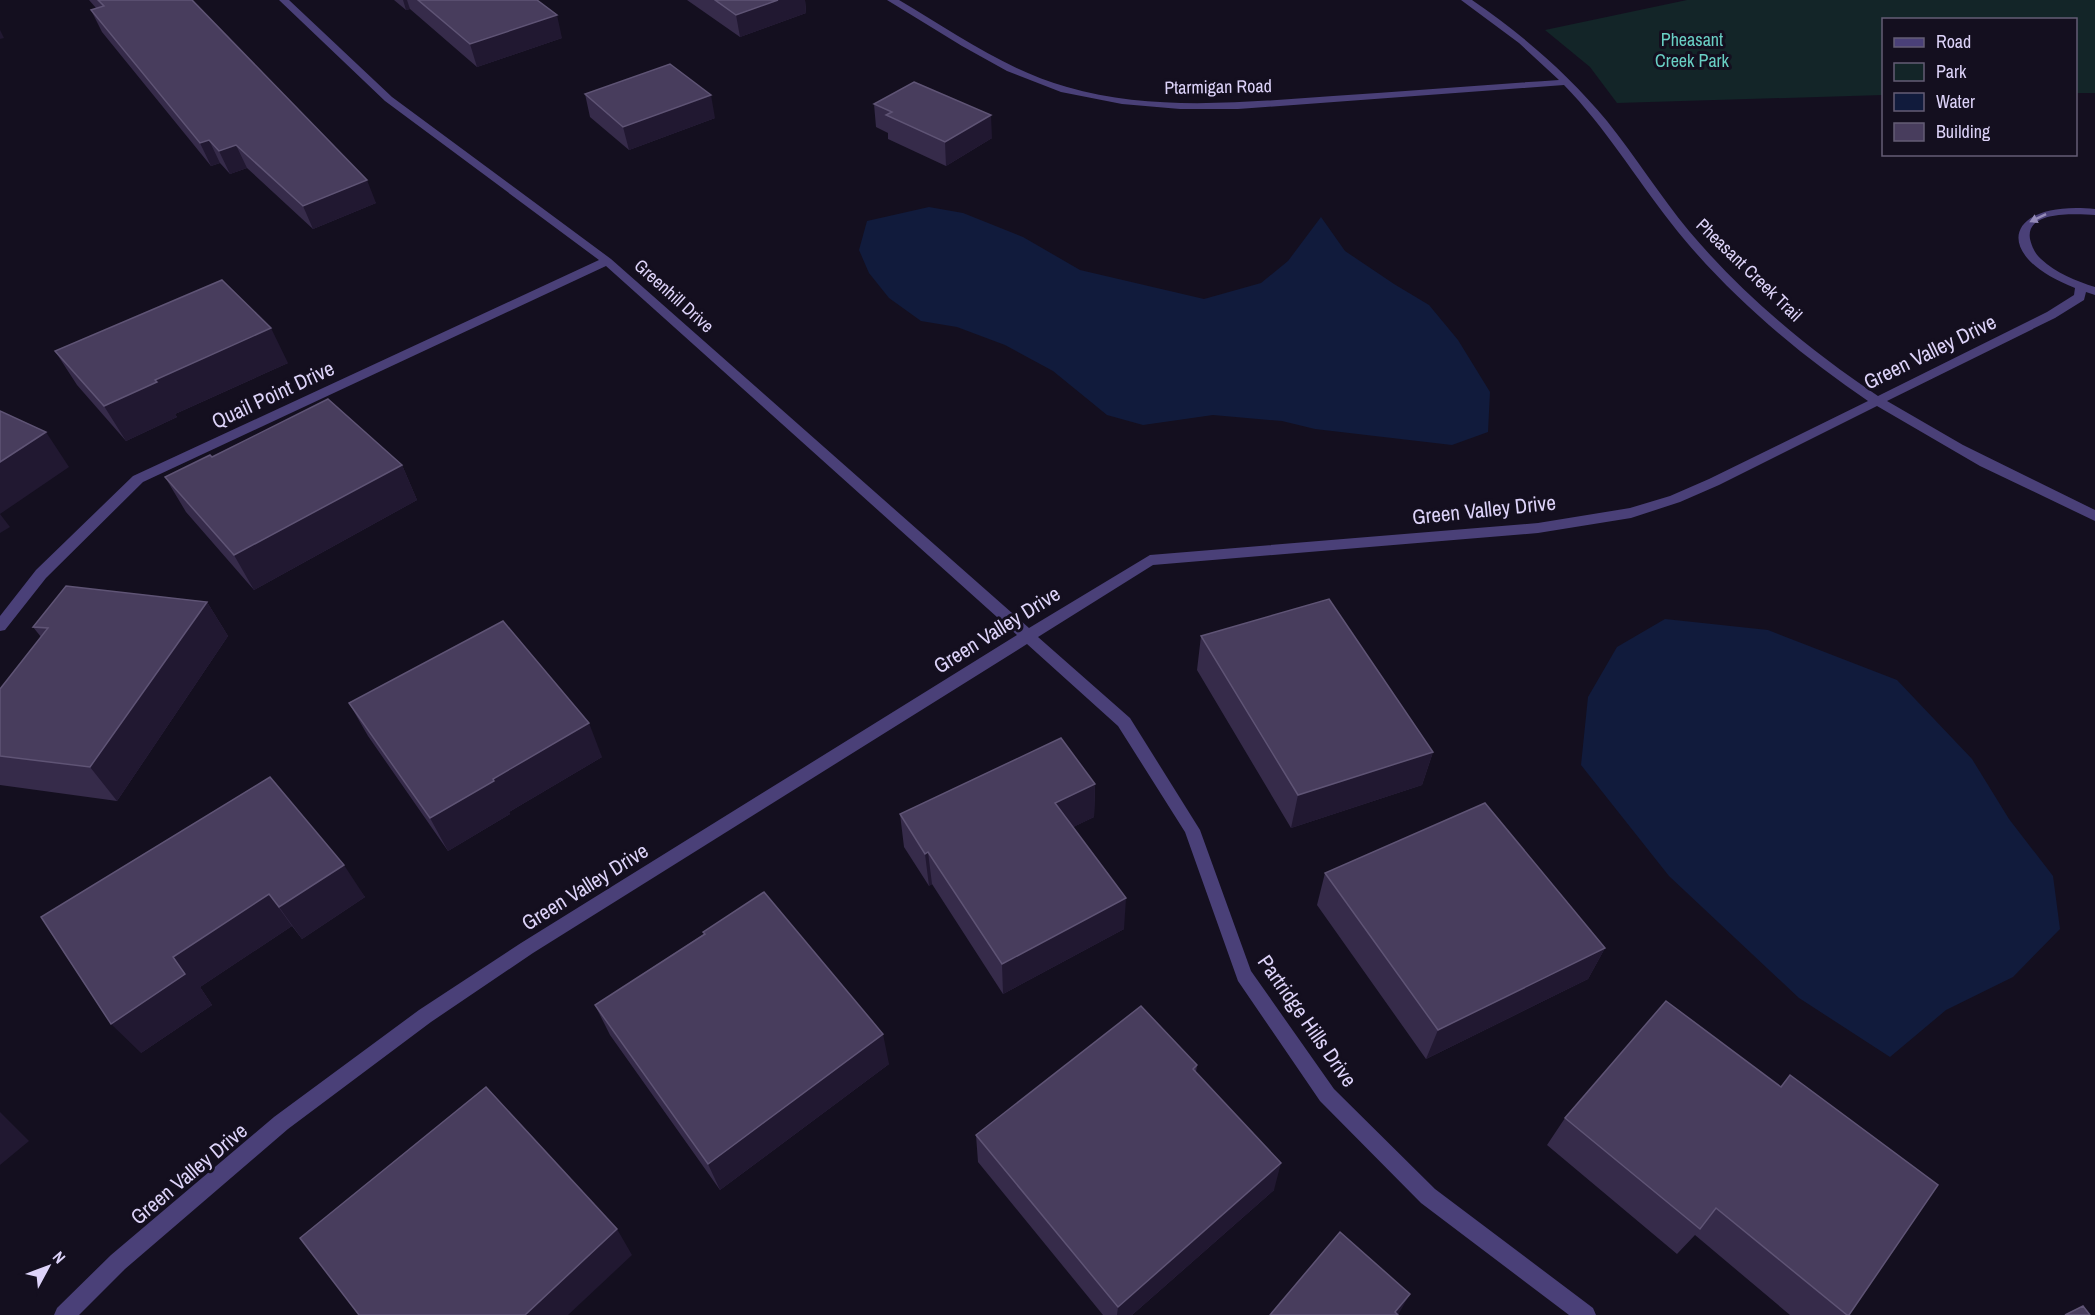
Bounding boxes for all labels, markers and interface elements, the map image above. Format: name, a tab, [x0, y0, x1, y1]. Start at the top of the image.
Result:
legend	[1882, 18, 2077, 156]
park label: Pheasant Creek Park	[1655, 27, 1730, 73]
text: Road	[1936, 29, 1971, 54]
text: Park	[1936, 59, 1967, 84]
street label: Ptarmigan Road	[1164, 73, 1272, 100]
text: Water	[1936, 89, 1975, 114]
text: Building	[1936, 119, 1991, 144]
street label: Pheasant Creek Trail	[1691, 212, 1808, 327]
one-way arrow	[2029, 213, 2046, 223]
street label: Greenhill Drive	[629, 253, 720, 338]
street label: Green Valley Drive	[1859, 307, 2001, 396]
street label: Quail Point Drive	[207, 353, 339, 436]
street label: Green Valley Drive	[1411, 488, 1557, 531]
street label: Green Valley Drive	[928, 579, 1066, 680]
street label: Green Valley Drive	[516, 836, 654, 937]
street label: Partridge Hills Drive	[1251, 949, 1364, 1093]
street label: Green Valley Drive	[124, 1116, 253, 1231]
north arrow	[18, 1237, 78, 1297]
text: N	[48, 1246, 71, 1268]

